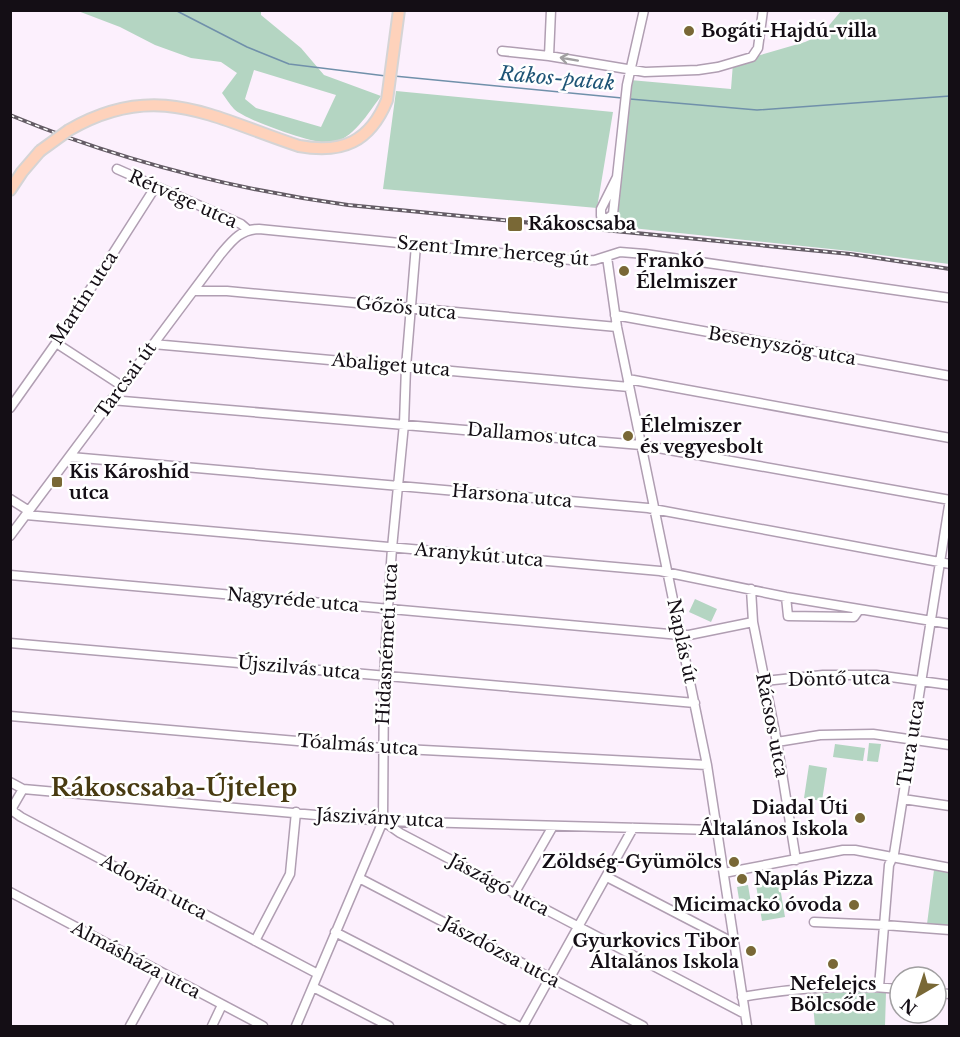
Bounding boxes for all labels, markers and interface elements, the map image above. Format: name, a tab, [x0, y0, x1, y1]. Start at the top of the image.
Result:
place label: Bogáti-Hajdú-villa	[701, 20, 878, 42]
marker: Bogáti-Hajdú-villa	[682, 24, 696, 38]
one-way arrow	[560, 53, 580, 64]
water label: Rákos-patak	[497, 61, 616, 95]
street label: Rétvége utca	[125, 165, 241, 233]
place label: Rákoscsaba	[528, 213, 637, 235]
marker: Rákoscsaba	[506, 215, 524, 233]
street label: Szent Imre herceg út	[396, 232, 590, 270]
street label: Martin utca	[46, 247, 122, 349]
place label: Frankó Élelmiszer	[636, 250, 738, 293]
marker: Frankó Élelmiszer	[617, 264, 631, 278]
street label: Gőzös utca	[355, 292, 457, 324]
street label: Besenyszög utca	[706, 322, 858, 370]
street label: Tarcsai út	[91, 337, 161, 422]
street label: Abaliget utca	[330, 349, 451, 381]
place label: Élelmiszer és vegyesbolt	[640, 414, 763, 458]
street label: Dallamos utca	[466, 418, 598, 452]
marker: Élelmiszer és vegyesbolt	[621, 429, 635, 443]
place label: Kis Károshíd utca	[69, 461, 190, 504]
marker: Kis Károshíd utca	[50, 475, 64, 489]
street label: Harsona utca	[451, 480, 573, 512]
street label: Aranykút utca	[413, 538, 544, 572]
street label: Hidasnémeti utca	[372, 563, 402, 725]
street label: Nagyréde utca	[226, 583, 360, 617]
street label: Naplás út	[662, 597, 702, 685]
street label: Újszilvás utca	[237, 651, 362, 684]
street label: Döntő utca	[788, 667, 890, 691]
street label: Rácsos utca	[751, 671, 793, 779]
street label: Tura utca	[893, 698, 929, 788]
street label: Tóalmás utca	[297, 730, 419, 760]
district label: Rákoscsaba-Újtelep	[51, 772, 297, 802]
place label: Diadal Úti Általános Iskola	[698, 796, 849, 840]
street label: Jászivány utca	[313, 804, 445, 832]
marker: Diadal Úti Általános Iskola	[853, 811, 867, 825]
street label: Jászágó utca	[443, 848, 553, 921]
street label: Adorján utca	[96, 849, 211, 924]
place label: Zöldség-Gyümölcs	[542, 851, 722, 873]
marker: Zöldség-Gyümölcs	[727, 855, 741, 869]
place label: Naplás Pizza	[754, 868, 874, 890]
marker: Naplás Pizza	[735, 872, 749, 886]
place label: Micimackó óvoda	[673, 894, 843, 916]
marker: Micimackó óvoda	[847, 898, 861, 912]
street label: Jászdózsa utca	[437, 911, 564, 992]
street label: Almásháza utca	[67, 916, 204, 1003]
place label: Gyurkovics Tibor Általános Iskola	[572, 930, 740, 973]
marker: Gyurkovics Tibor Általános Iskola	[744, 944, 758, 958]
marker: Nefelejcs Bölcsőde	[826, 957, 840, 971]
north arrow	[888, 965, 948, 1025]
place label: Nefelejcs Bölcsőde	[790, 973, 876, 1016]
text: N	[896, 994, 921, 1019]

